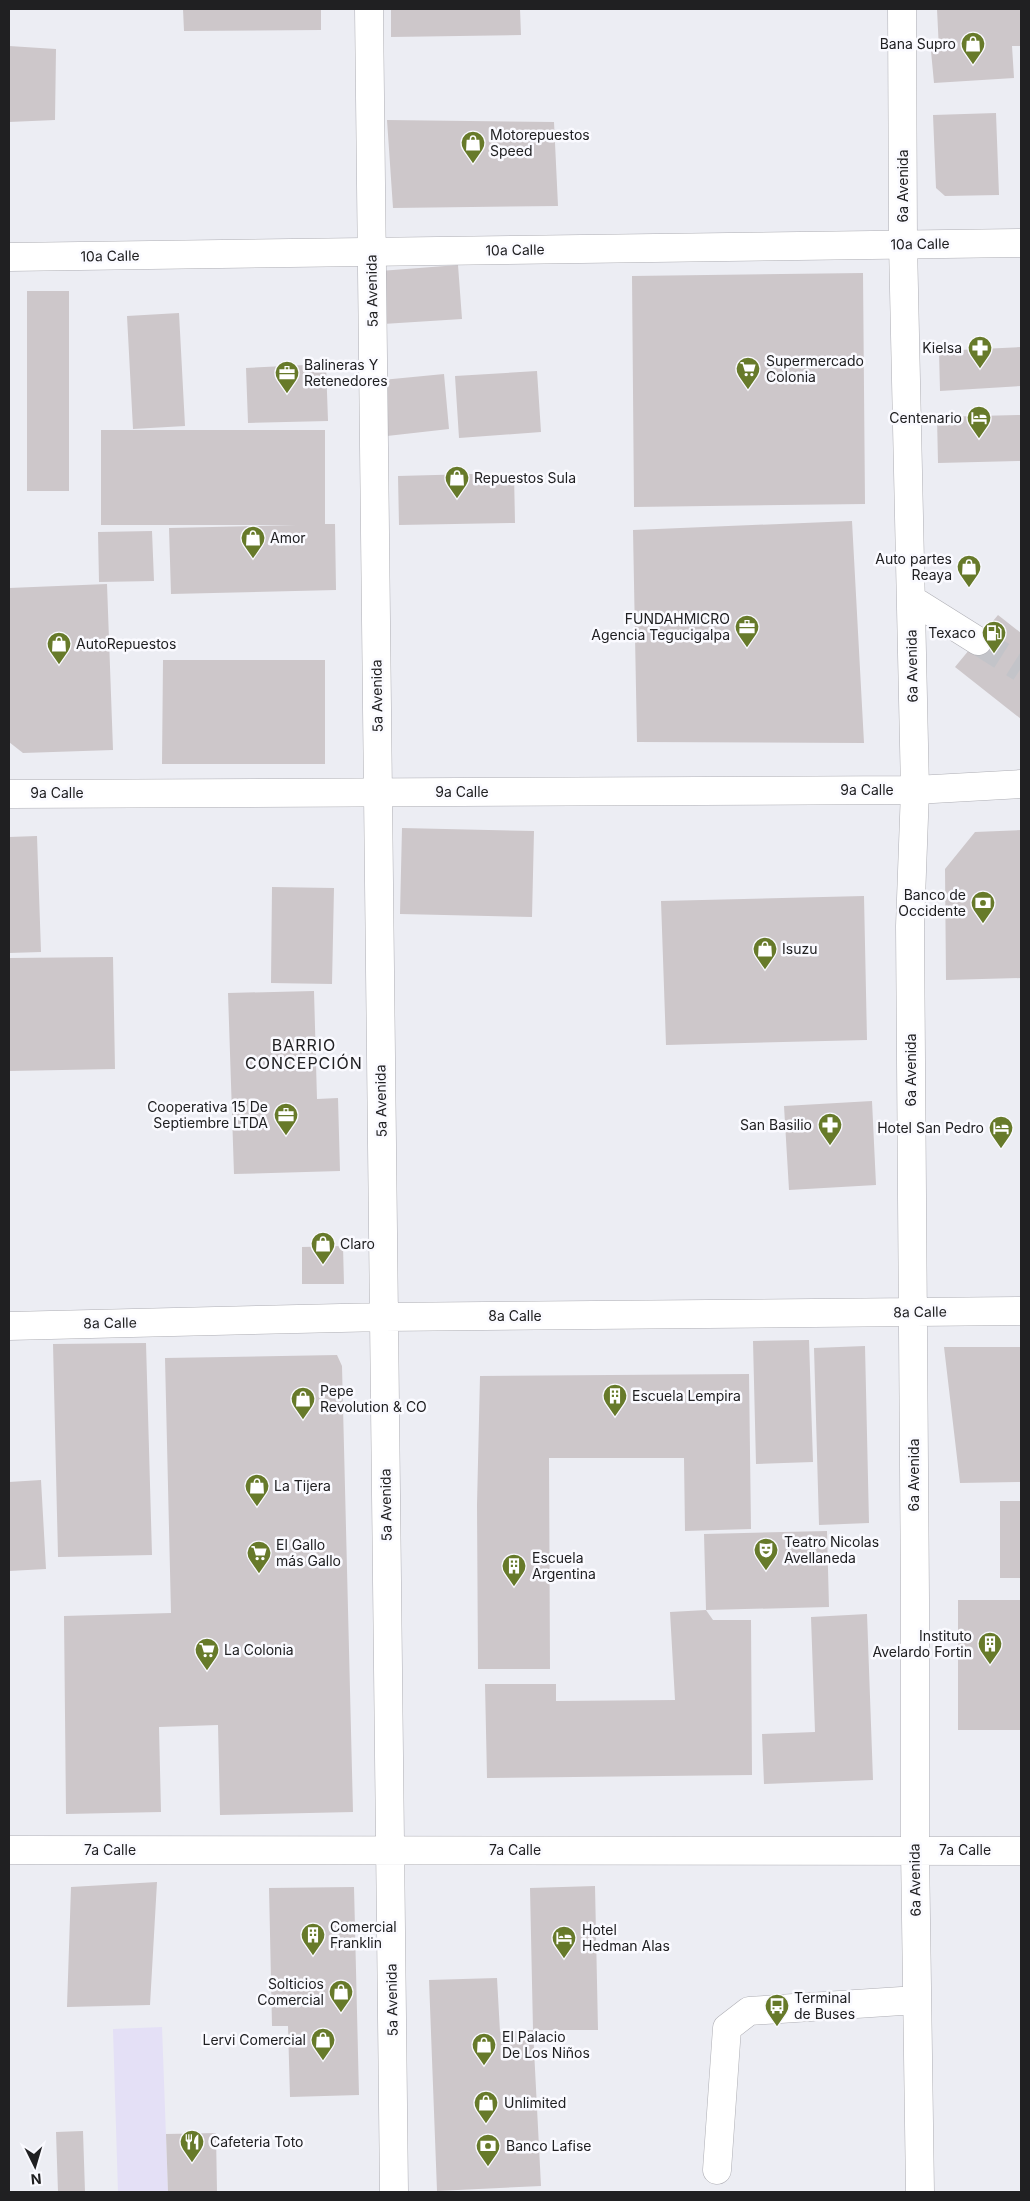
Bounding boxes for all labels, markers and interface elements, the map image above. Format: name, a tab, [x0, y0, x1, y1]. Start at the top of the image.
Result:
shop icon: Bana Supro	[960, 31, 986, 65]
place label: Bana Supro	[880, 35, 956, 52]
place label: Motorepuestos Speed	[490, 126, 590, 159]
shop icon: Motorepuestos Speed	[460, 130, 486, 164]
street label: 6a Avenida	[894, 149, 911, 223]
street label: 10a Calle	[890, 234, 950, 253]
street label: 10a Calle	[485, 240, 545, 259]
street label: 10a Calle	[80, 246, 140, 265]
street label: 5a Avenida	[362, 254, 381, 328]
pharmacy icon: Kielsa	[967, 335, 993, 369]
place label: Kielsa	[922, 339, 962, 356]
place label: Supermercado Colonia	[766, 352, 864, 385]
place label: Balineras Y Retenedores	[304, 356, 388, 389]
supermarket icon: Supermercado Colonia	[735, 356, 761, 390]
office icon: Balineras Y Retenedores	[274, 360, 300, 394]
hotel icon: Centenario	[966, 405, 992, 439]
place label: Centenario	[889, 409, 962, 426]
shop icon: Repuestos Sula	[444, 465, 470, 499]
place label: Repuestos Sula	[474, 469, 576, 486]
shop icon: Amor	[240, 525, 266, 559]
place label: Amor	[270, 529, 306, 546]
place label: Auto partes Reaya	[875, 550, 952, 583]
shop icon: Auto partes Reaya	[956, 554, 982, 588]
place label: FUNDAHMICRO Agencia Tegucigalpa	[591, 610, 730, 643]
office icon: FUNDAHMICRO Agencia Tegucigalpa	[734, 614, 760, 648]
fuel station icon: Texaco	[981, 620, 1007, 654]
place label: Texaco	[928, 624, 976, 641]
street label: 6a Avenida	[902, 629, 921, 703]
shop icon: AutoRepuestos	[46, 631, 72, 665]
place label: AutoRepuestos	[76, 635, 176, 652]
street label: 5a Avenida	[367, 659, 386, 733]
street label: 9a Calle	[840, 781, 894, 798]
street label: 9a Calle	[435, 783, 489, 800]
street label: 9a Calle	[30, 784, 84, 801]
place label: Banco de Occidente	[898, 886, 966, 919]
bank icon: Banco de Occidente	[970, 890, 996, 924]
shop icon: Isuzu	[752, 936, 778, 970]
place label: Isuzu	[782, 940, 817, 957]
street label: 6a Avenida	[902, 1033, 919, 1107]
district label: BARRIO CONCEPCIÓN	[245, 1035, 363, 1073]
street label: 5a Avenida	[371, 1064, 390, 1138]
place label: Cooperativa 15 De Septiembre LTDA	[147, 1098, 268, 1131]
office icon: Cooperativa 15 De Septiembre LTDA	[273, 1102, 299, 1136]
pharmacy icon: San Basilio	[817, 1112, 843, 1146]
hotel icon: Hotel San Pedro	[988, 1115, 1014, 1149]
place label: San Basilio	[740, 1116, 812, 1133]
place label: Hotel San Pedro	[877, 1119, 984, 1136]
shop icon: Claro	[310, 1231, 336, 1265]
place label: Claro	[340, 1235, 375, 1252]
street label: 8a Calle	[893, 1303, 947, 1320]
street label: 8a Calle	[488, 1307, 542, 1324]
street label: 8a Calle	[83, 1314, 137, 1331]
place label: Pepe Revolution & CO	[320, 1382, 427, 1415]
building icon: Escuela Lempira	[602, 1383, 628, 1417]
shop icon: Pepe Revolution & CO	[290, 1386, 316, 1420]
place label: Escuela Lempira	[632, 1387, 741, 1404]
street label: 6a Avenida	[905, 1438, 922, 1512]
street label: 5a Avenida	[376, 1468, 395, 1542]
shop icon: La Tijera	[244, 1473, 270, 1507]
place label: La Tijera	[274, 1477, 331, 1494]
place label: Teatro Nicolas Avellaneda	[784, 1533, 879, 1566]
place label: El Gallo más Gallo	[276, 1536, 341, 1569]
theatre icon: Teatro Nicolas Avellaneda	[753, 1537, 779, 1571]
supermarket icon: El Gallo más Gallo	[246, 1540, 272, 1574]
place label: Escuela Argentina	[532, 1549, 596, 1582]
building icon: Escuela Argentina	[501, 1553, 527, 1587]
place label: Instituto Avelardo Fortin	[873, 1627, 972, 1660]
building icon: Instituto Avelardo Fortin	[977, 1631, 1003, 1665]
supermarket icon: La Colonia	[194, 1637, 220, 1671]
place label: La Colonia	[224, 1641, 294, 1658]
street label: 7a Calle	[84, 1841, 136, 1858]
street label: 7a Calle	[489, 1841, 541, 1858]
street label: 7a Calle	[939, 1841, 991, 1858]
street label: 6a Avenida	[905, 1843, 924, 1917]
place label: Comercial Franklin	[330, 1918, 397, 1951]
place label: Hotel Hedman Alas	[582, 1921, 670, 1954]
building icon: Comercial Franklin	[300, 1922, 326, 1956]
hotel icon: Hotel Hedman Alas	[551, 1925, 577, 1959]
street label: 5a Avenida	[382, 1963, 401, 2037]
place label: Solticios Comercial	[257, 1975, 324, 2008]
shop icon: Solticios Comercial	[328, 1979, 354, 2013]
place label: Terminal de Buses	[794, 1989, 855, 2022]
bus stop icon: Terminal de Buses	[764, 1993, 790, 2027]
shop icon: Lervi Comercial	[310, 2027, 336, 2061]
place label: El Palacio De Los Niños	[502, 2028, 590, 2061]
place label: Lervi Comercial	[203, 2031, 306, 2048]
shop icon: El Palacio De Los Niños	[471, 2032, 497, 2066]
shop icon: Unlimited	[473, 2090, 499, 2124]
place label: Unlimited	[504, 2094, 566, 2111]
restaurant icon: Cafeteria Toto	[179, 2129, 205, 2163]
place label: Cafeteria Toto	[210, 2133, 303, 2150]
bank icon: Banco Lafise	[475, 2133, 501, 2167]
place label: Banco Lafise	[506, 2137, 592, 2154]
north arrow	[10, 2141, 60, 2191]
text: N	[30, 2171, 42, 2188]

